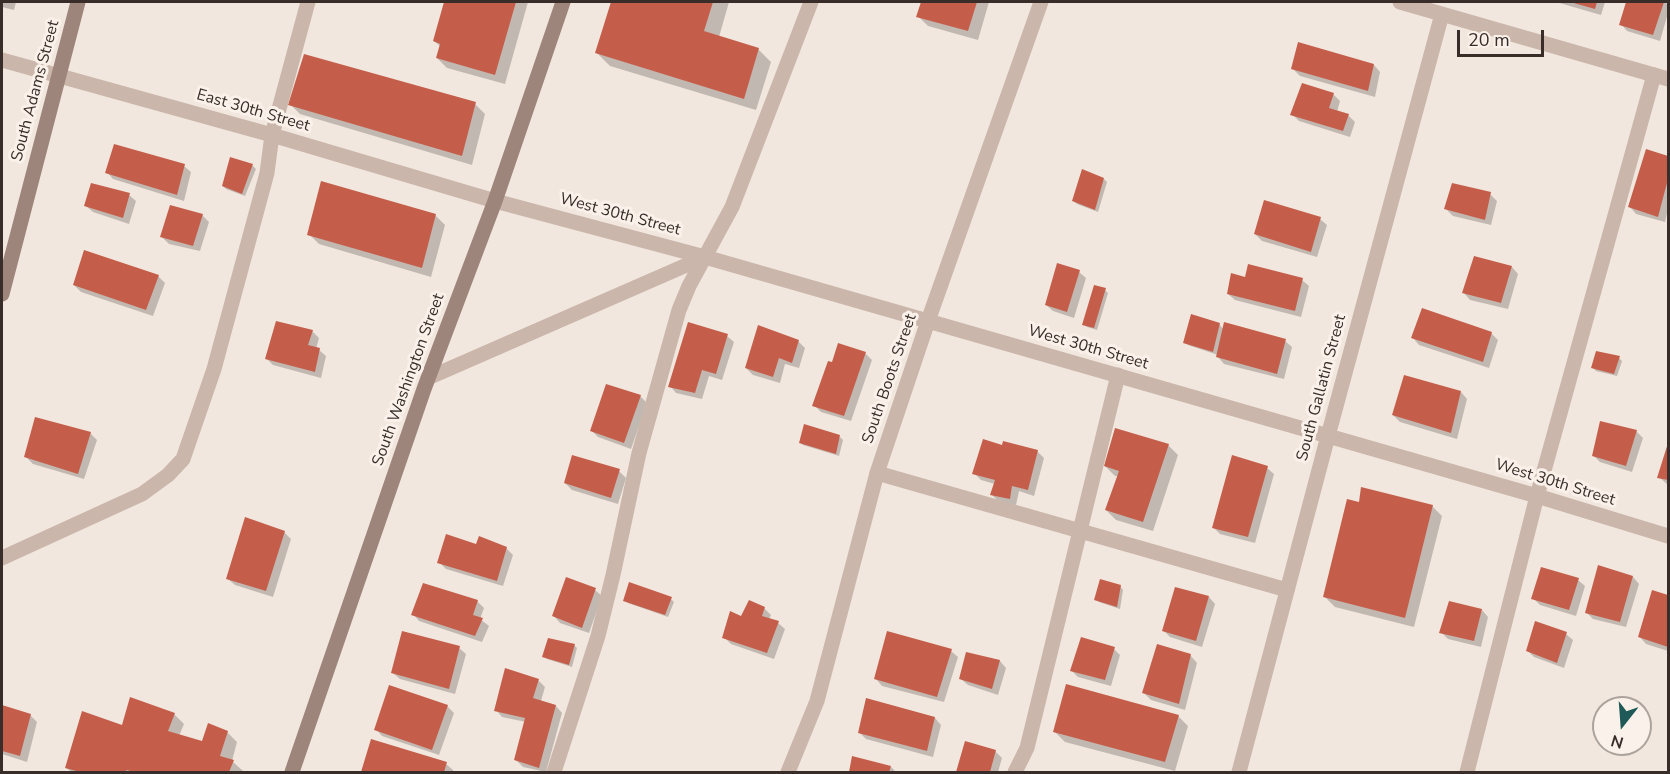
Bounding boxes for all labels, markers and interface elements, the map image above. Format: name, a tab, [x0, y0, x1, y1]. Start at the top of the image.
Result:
street label: South Adams Street	[8, 18, 64, 164]
scale bar	[1460, 18, 1547, 56]
text: 20 m	[1468, 28, 1510, 52]
street label: East 30th Street	[194, 86, 312, 136]
street label: West 30th Street	[558, 190, 682, 240]
street label: South Washington Street	[369, 291, 449, 469]
street label: South Boots Street	[859, 312, 921, 446]
street label: South Gallatin Street	[1293, 313, 1351, 463]
street label: West 30th Street	[1026, 322, 1150, 374]
street label: West 30th Street	[1493, 456, 1617, 510]
north arrow	[1592, 696, 1652, 756]
text: N	[1608, 729, 1626, 754]

